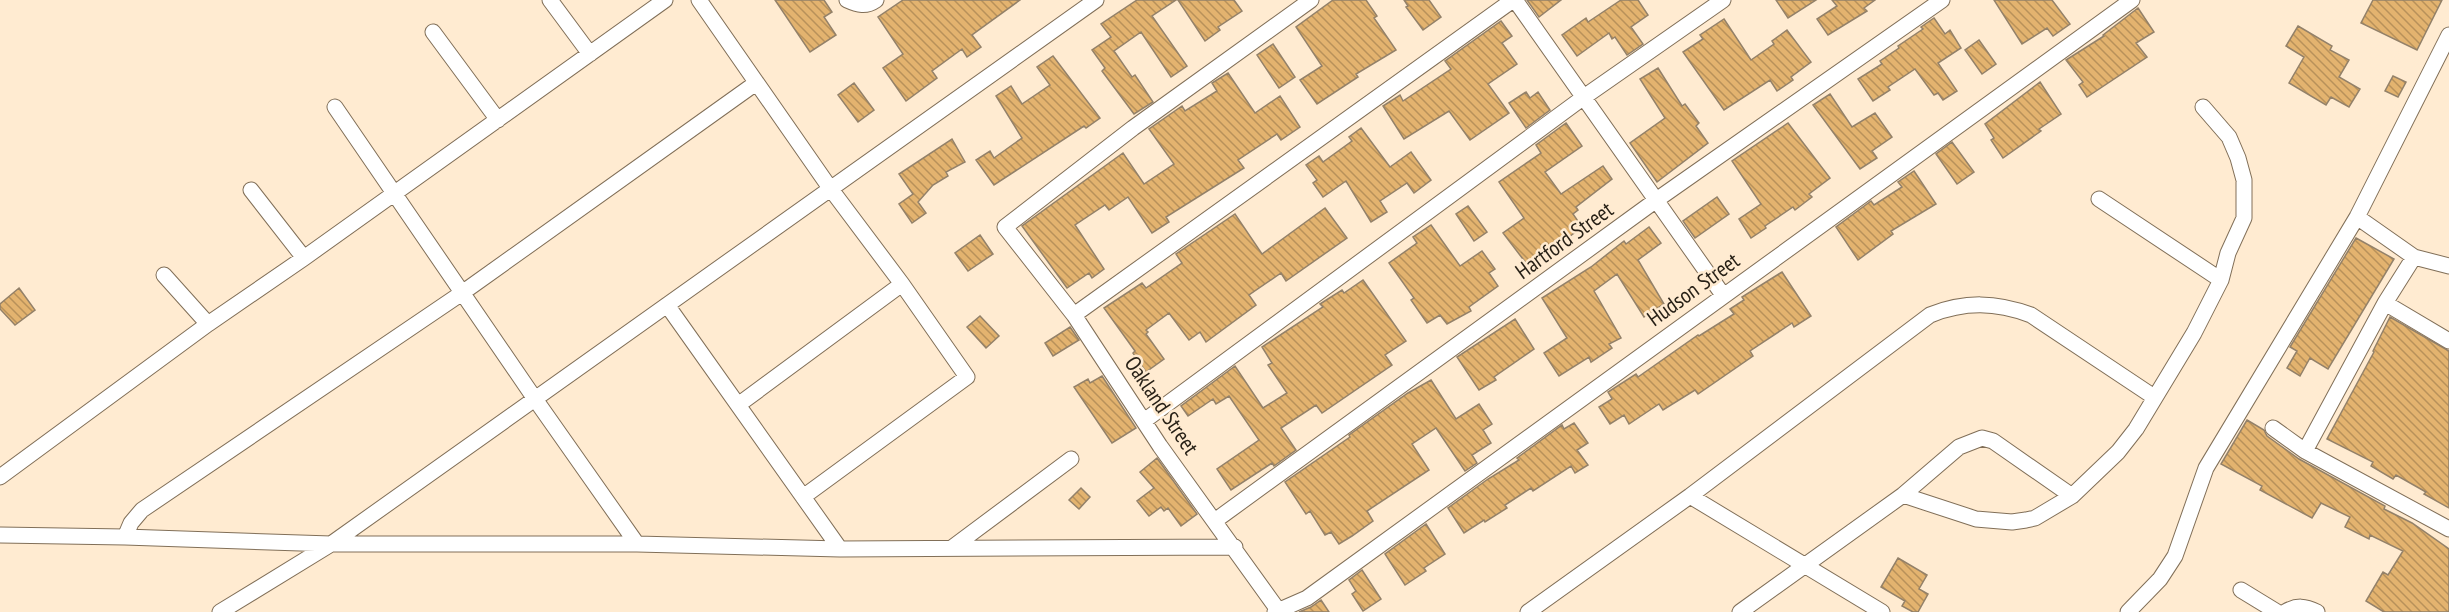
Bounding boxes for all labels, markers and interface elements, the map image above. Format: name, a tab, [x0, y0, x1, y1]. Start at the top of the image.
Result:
street label: Hartford Street	[1510, 195, 1618, 285]
street label: Hudson Street	[1641, 246, 1745, 332]
street label: Oakland Street	[1119, 350, 1205, 460]

